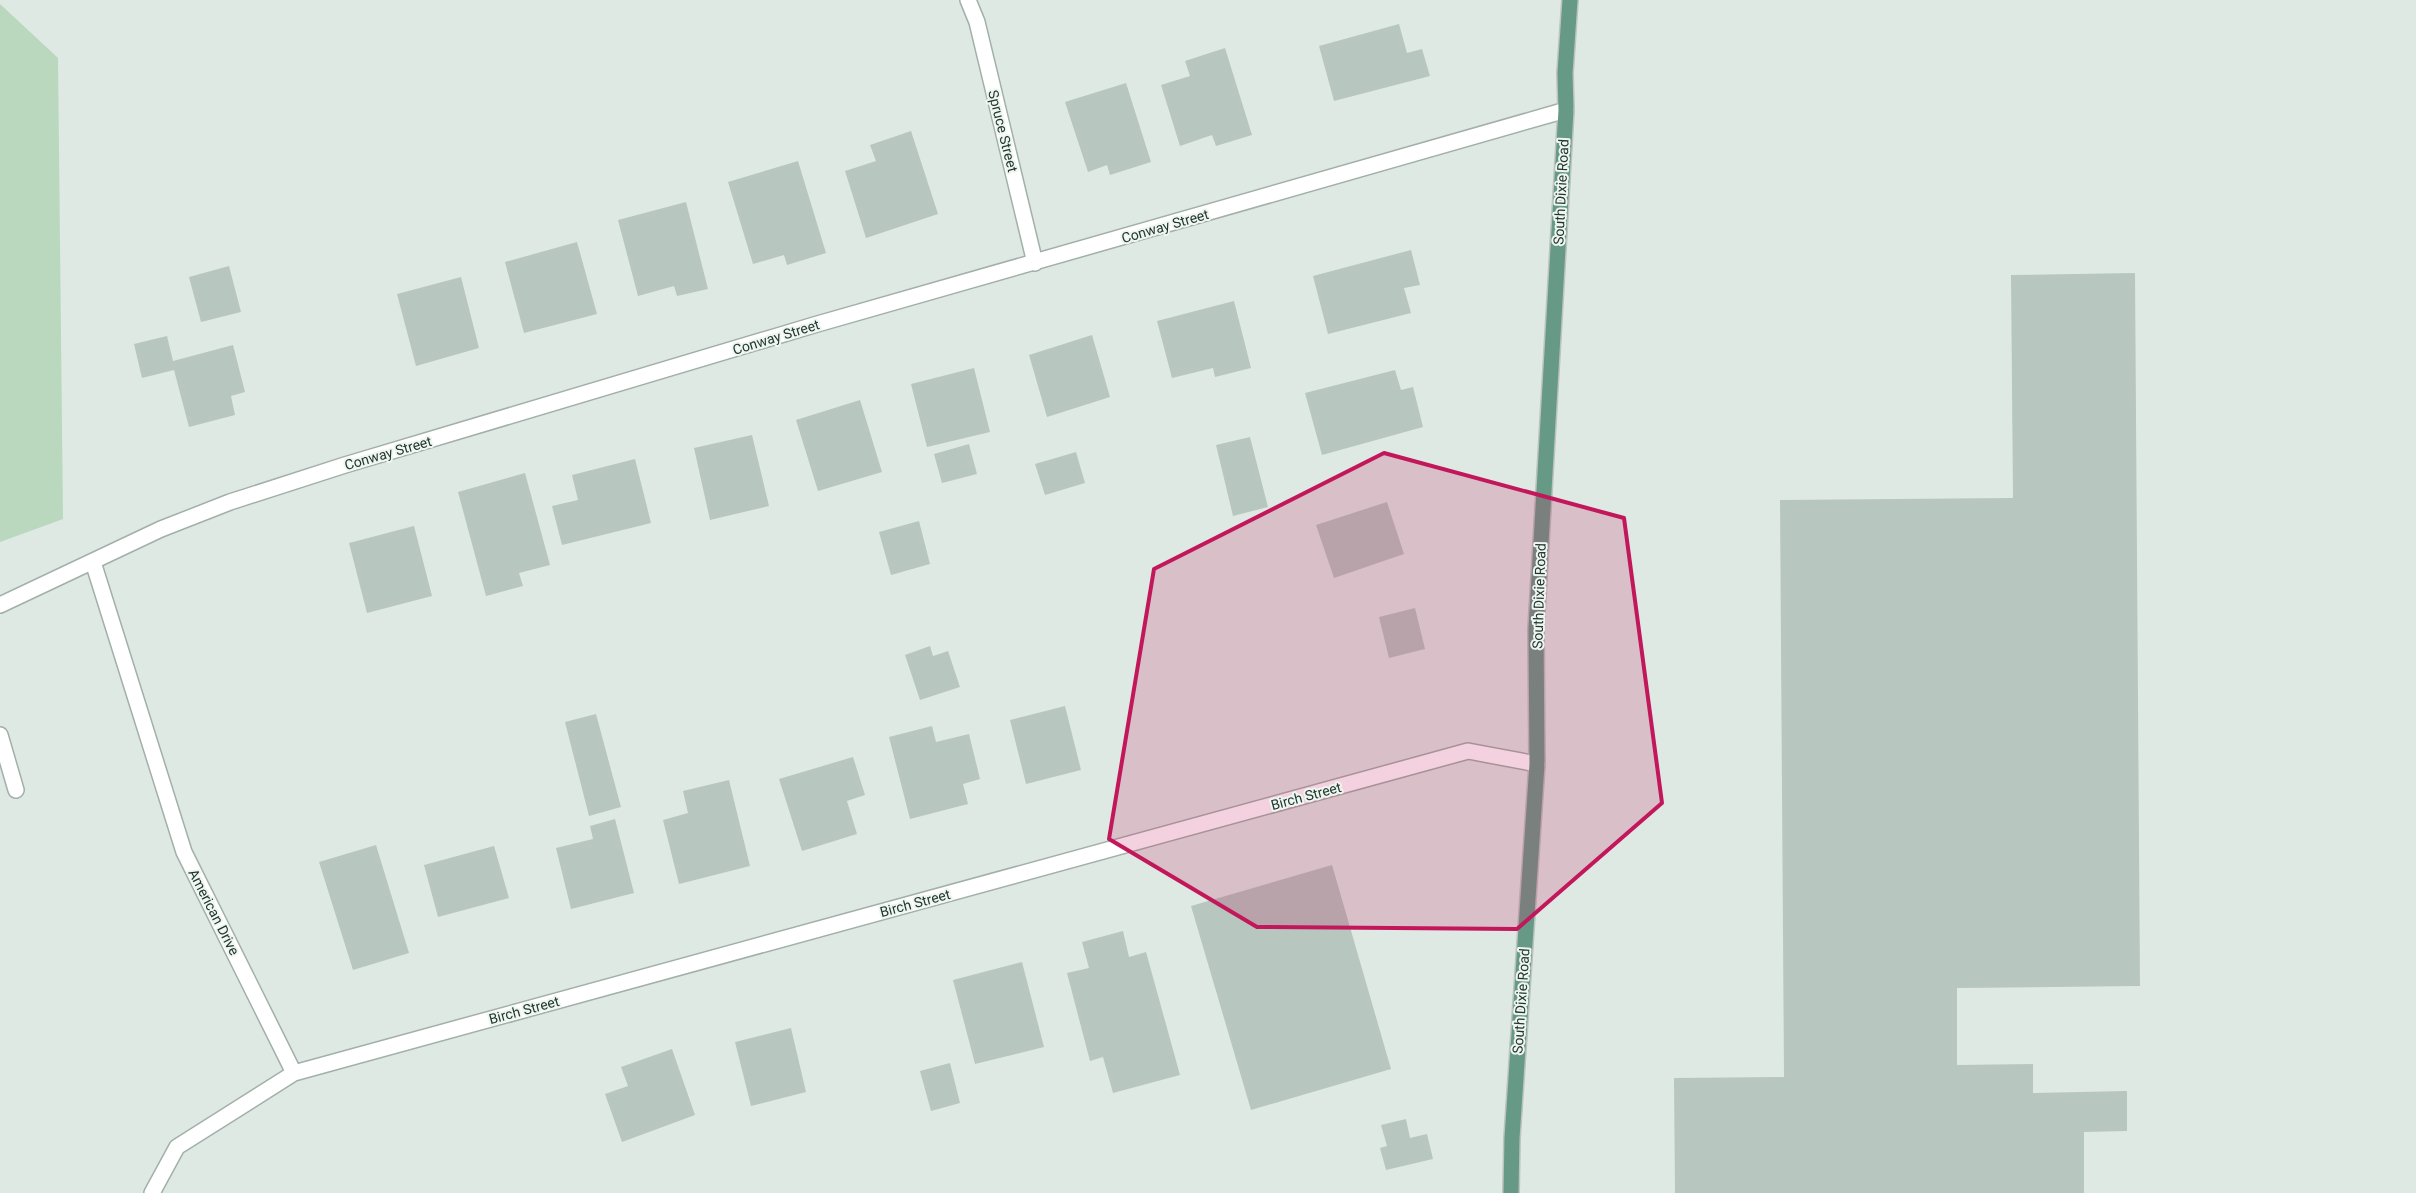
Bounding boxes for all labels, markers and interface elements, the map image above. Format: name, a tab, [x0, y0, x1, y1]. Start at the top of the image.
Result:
street label: Spruce Street	[985, 88, 1021, 174]
street label: South Dixie Road	[1550, 139, 1572, 245]
street label: Conway Street	[1120, 206, 1211, 246]
street label: Conway Street	[731, 316, 822, 358]
street label: Conway Street	[343, 433, 434, 473]
street label: South Dixie Road	[1529, 543, 1549, 649]
street label: Birch Street	[1269, 779, 1343, 813]
street label: American Drive	[185, 866, 243, 958]
street label: Birch Street	[878, 886, 952, 920]
street label: South Dixie Road	[1509, 948, 1533, 1054]
street label: Birch Street	[487, 993, 561, 1027]

